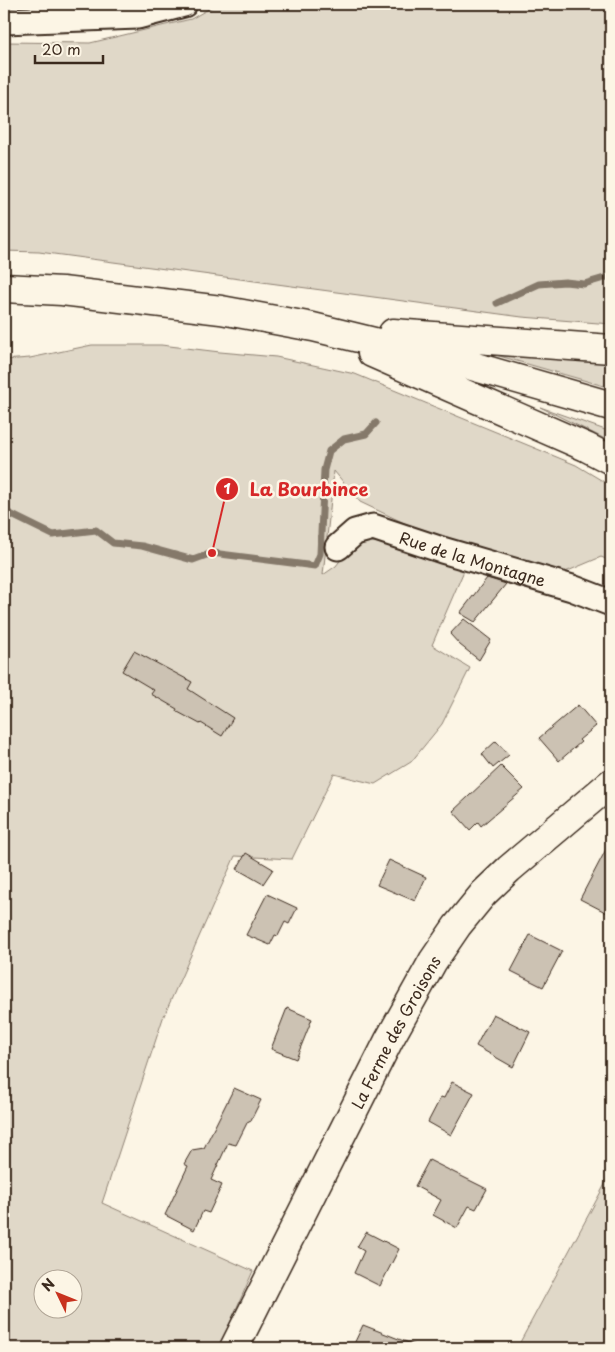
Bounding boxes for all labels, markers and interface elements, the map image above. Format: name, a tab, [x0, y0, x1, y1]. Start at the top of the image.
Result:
scale bar	[35, 32, 102, 64]
text: 20 m	[42, 37, 81, 60]
callout: La Bourbince	[214, 473, 378, 506]
text: La Bourbince	[250, 475, 368, 502]
text: 1	[223, 476, 231, 499]
street label: Rue de la Montagne	[396, 525, 549, 592]
street label: La Ferme des Groisons	[344, 950, 446, 1113]
north arrow	[32, 1270, 82, 1320]
text: N	[37, 1274, 60, 1296]

